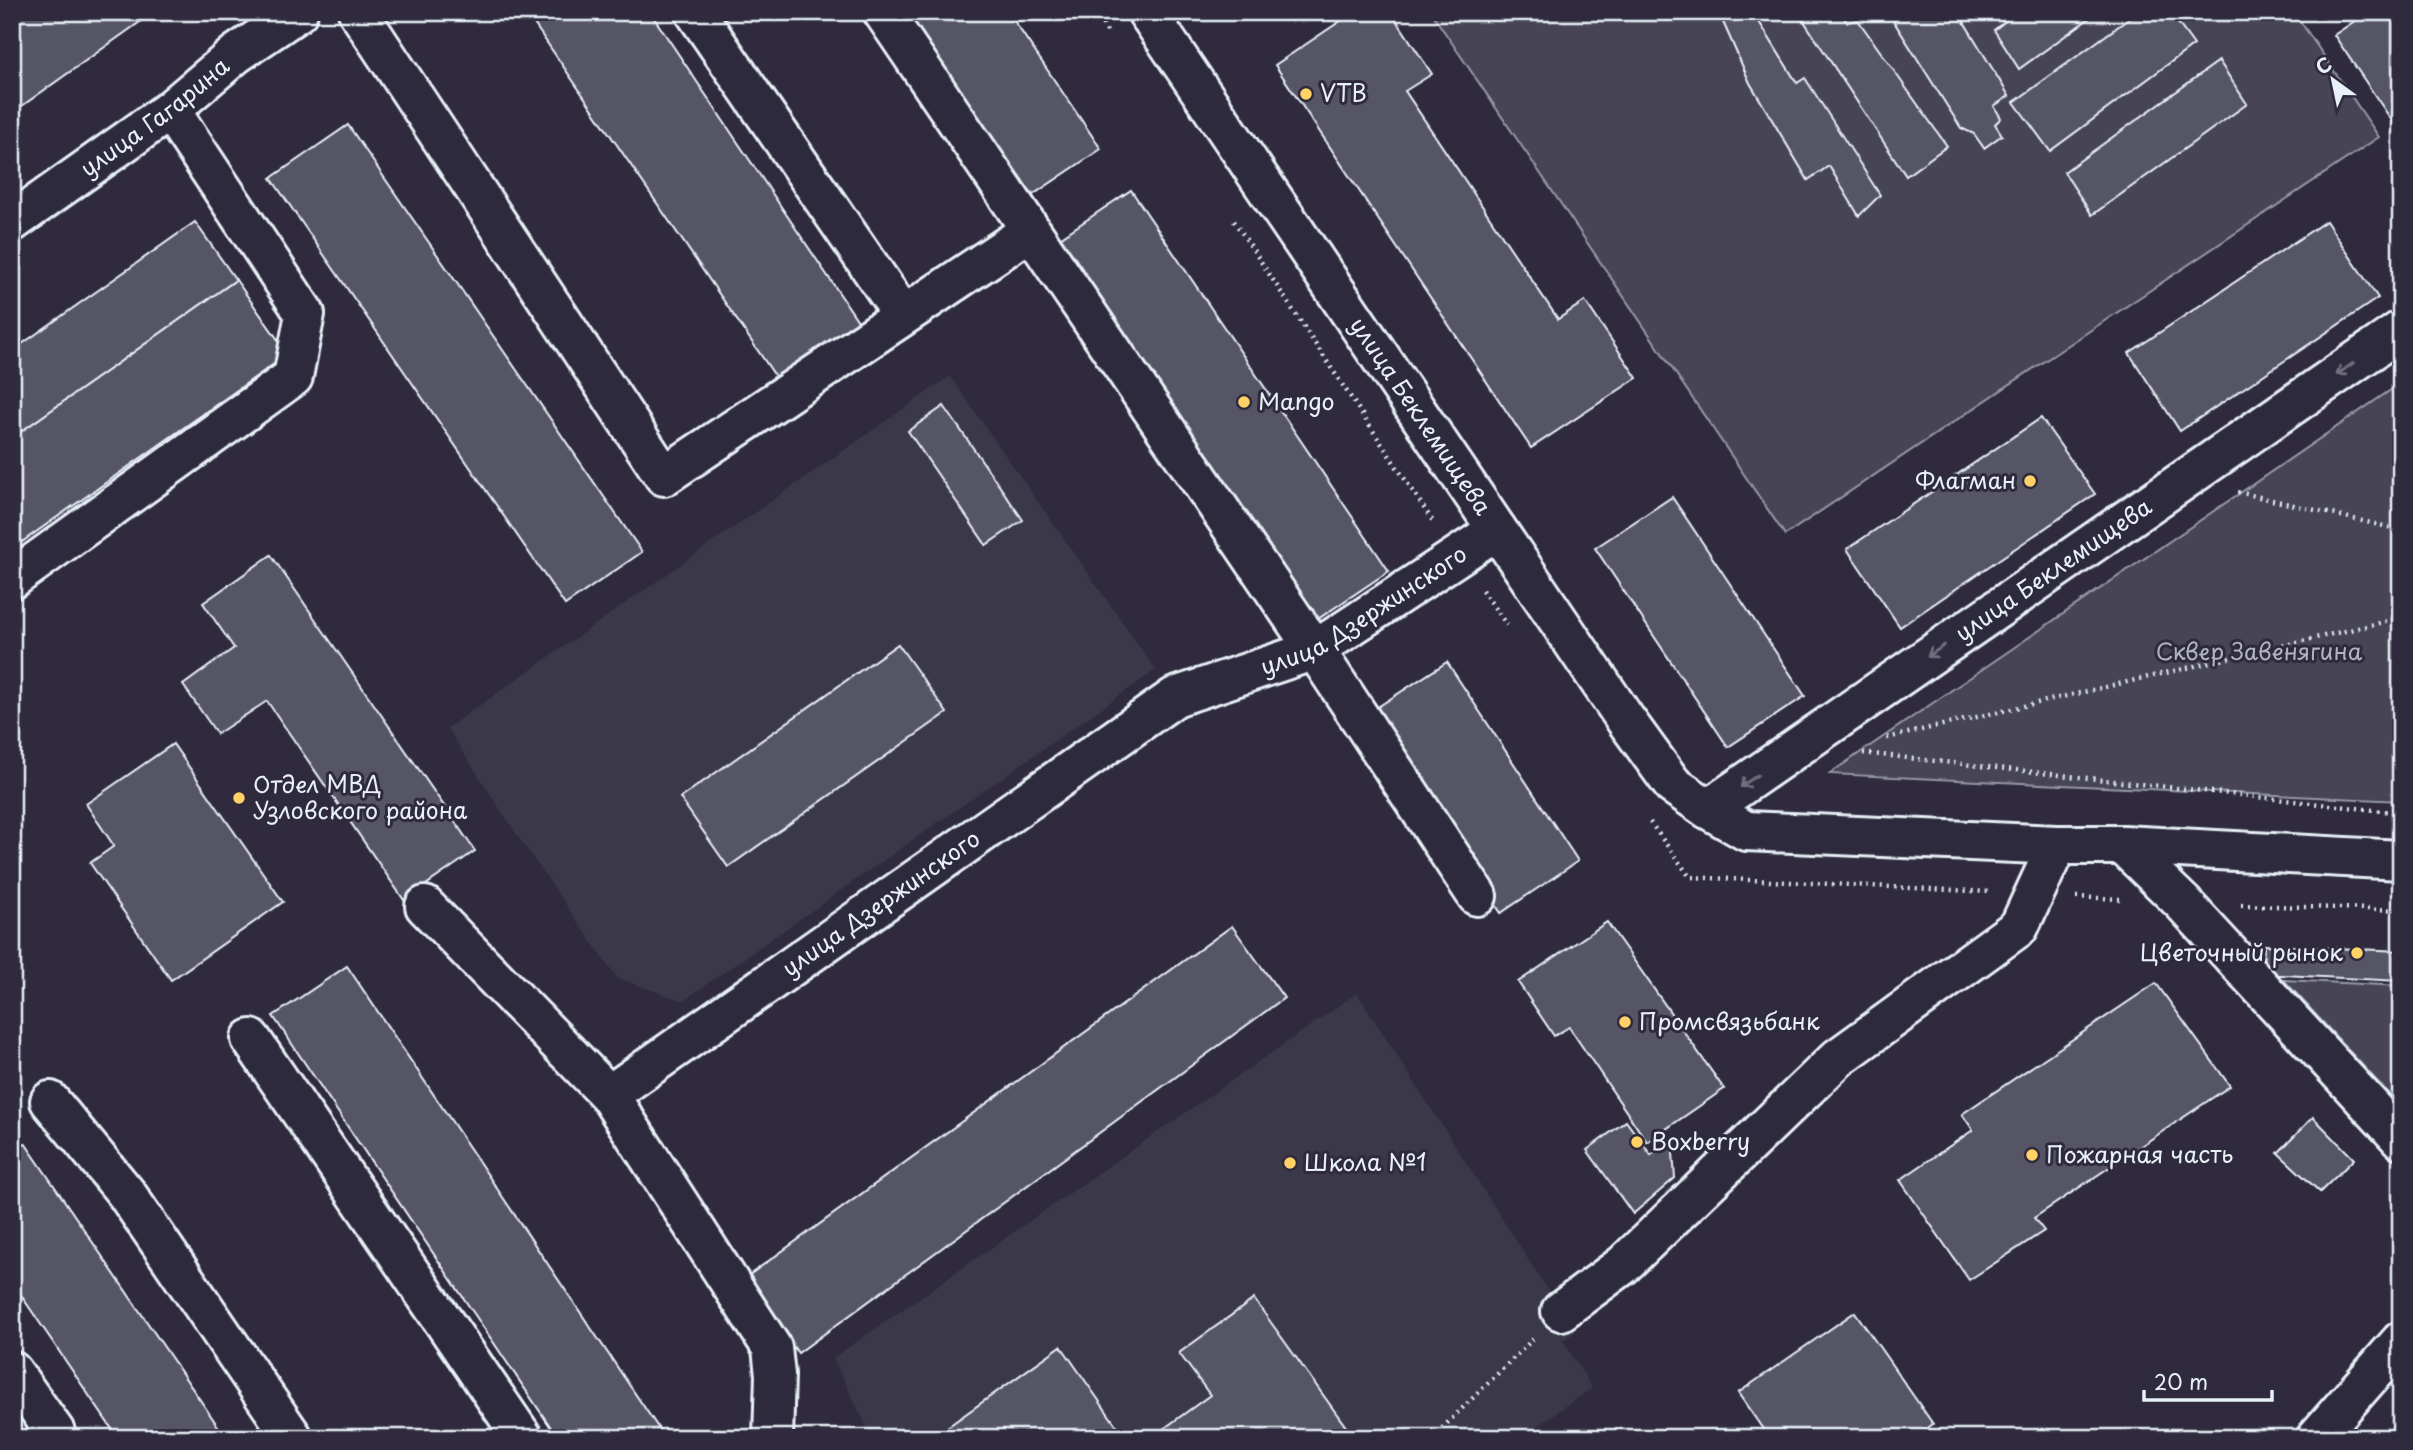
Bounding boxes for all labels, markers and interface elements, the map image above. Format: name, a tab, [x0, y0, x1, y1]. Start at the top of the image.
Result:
north arrow	[2298, 46, 2368, 116]
street label: улица Гагарина	[72, 48, 237, 185]
text: С	[2310, 49, 2337, 81]
place label: VTB	[1320, 75, 1367, 110]
marker: VTB	[1298, 86, 1314, 102]
street label: улица Беклемищева	[1342, 309, 1501, 522]
one-way arrow	[2336, 362, 2355, 376]
place label: Mango	[1258, 383, 1335, 418]
marker: Mango	[1236, 394, 1252, 410]
place label: Флагман	[1915, 462, 2016, 497]
marker: Флагман	[2022, 473, 2038, 489]
street label: улица Беклемищева	[1947, 488, 2159, 649]
street label: улица Дзержинского	[1255, 536, 1473, 683]
park label: Сквер Завенягина	[2156, 633, 2363, 668]
one-way arrow	[1927, 644, 1946, 658]
place label: Отдел МВД Узловского района	[253, 766, 468, 827]
one-way arrow	[1739, 774, 1759, 788]
marker: Отдел МВД Узловского района	[231, 790, 247, 806]
street label: улица Дзержинского	[774, 820, 987, 984]
place label: Цветочный рынок	[2140, 934, 2343, 969]
marker: Цветочный рынок	[2349, 945, 2365, 961]
place label: Промсвязьбанк	[1639, 1003, 1820, 1038]
marker: Промсвязьбанк	[1617, 1014, 1633, 1030]
place label: Boxberry	[1651, 1123, 1750, 1158]
marker: Boxberry	[1629, 1134, 1645, 1150]
place label: Пожарная часть	[2046, 1136, 2233, 1171]
place label: Школа №1	[1304, 1144, 1427, 1179]
marker: Пожарная часть	[2024, 1147, 2040, 1163]
marker: Школа №1	[1282, 1155, 1298, 1171]
scale bar	[2144, 1359, 2271, 1403]
text: 20 m	[2154, 1365, 2208, 1397]

